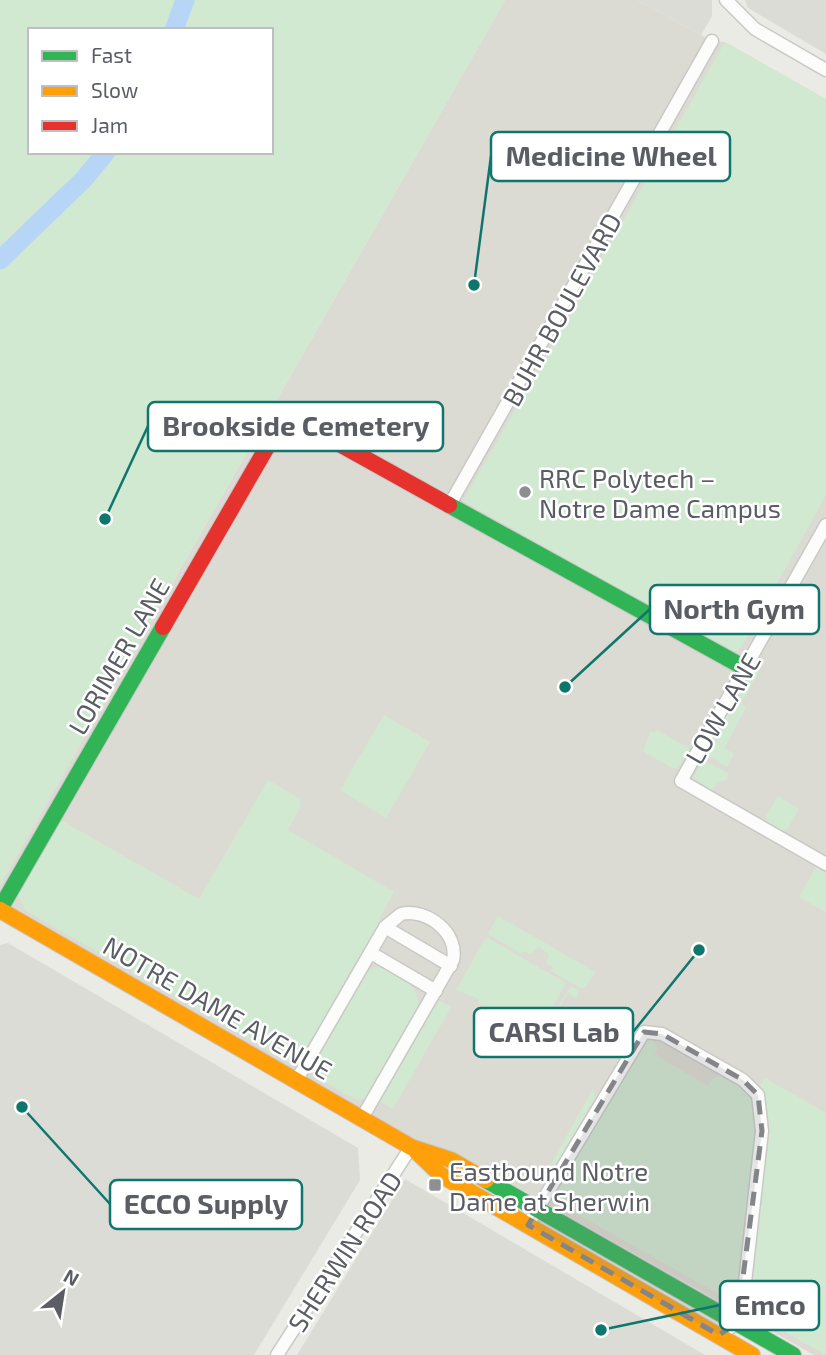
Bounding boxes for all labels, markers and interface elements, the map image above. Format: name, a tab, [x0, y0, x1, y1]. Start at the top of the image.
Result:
legend	[28, 28, 273, 154]
text: Fast	[91, 42, 132, 67]
text: Slow	[91, 77, 138, 102]
text: Jam	[91, 112, 128, 137]
callout: Medicine Wheel	[491, 132, 730, 181]
text: Medicine Wheel	[505, 138, 717, 172]
street label: BUHR BOULEVARD	[495, 207, 627, 411]
callout: Brookside Cemetery	[148, 402, 443, 451]
text: Brookside Cemetery	[162, 408, 430, 442]
place label: RRC Polytech – Notre Dame Campus	[539, 462, 781, 523]
marker: RRC Polytech – Notre Dame Campus	[517, 484, 533, 500]
street label: LORIMER LANE	[61, 573, 175, 739]
callout: North Gym	[650, 585, 819, 634]
text: North Gym	[663, 591, 805, 625]
street label: LOW LANE	[678, 647, 766, 769]
street label: NOTRE DAME AVENUE	[98, 929, 338, 1085]
callout: CARSI Lab	[474, 1008, 633, 1057]
text: CARSI Lab	[488, 1014, 620, 1048]
place label: Eastbound Notre Dame at Sherwin	[449, 1155, 650, 1216]
street label: SHERWIN ROAD	[281, 1165, 407, 1337]
marker: Eastbound Notre Dame at Sherwin	[427, 1177, 443, 1193]
callout: ECCO Supply	[110, 1180, 302, 1229]
text: ECCO Supply	[124, 1186, 288, 1220]
north arrow	[28, 1257, 98, 1327]
text: N	[60, 1263, 83, 1290]
callout: Emco	[720, 1281, 819, 1330]
text: Emco	[734, 1287, 806, 1321]

